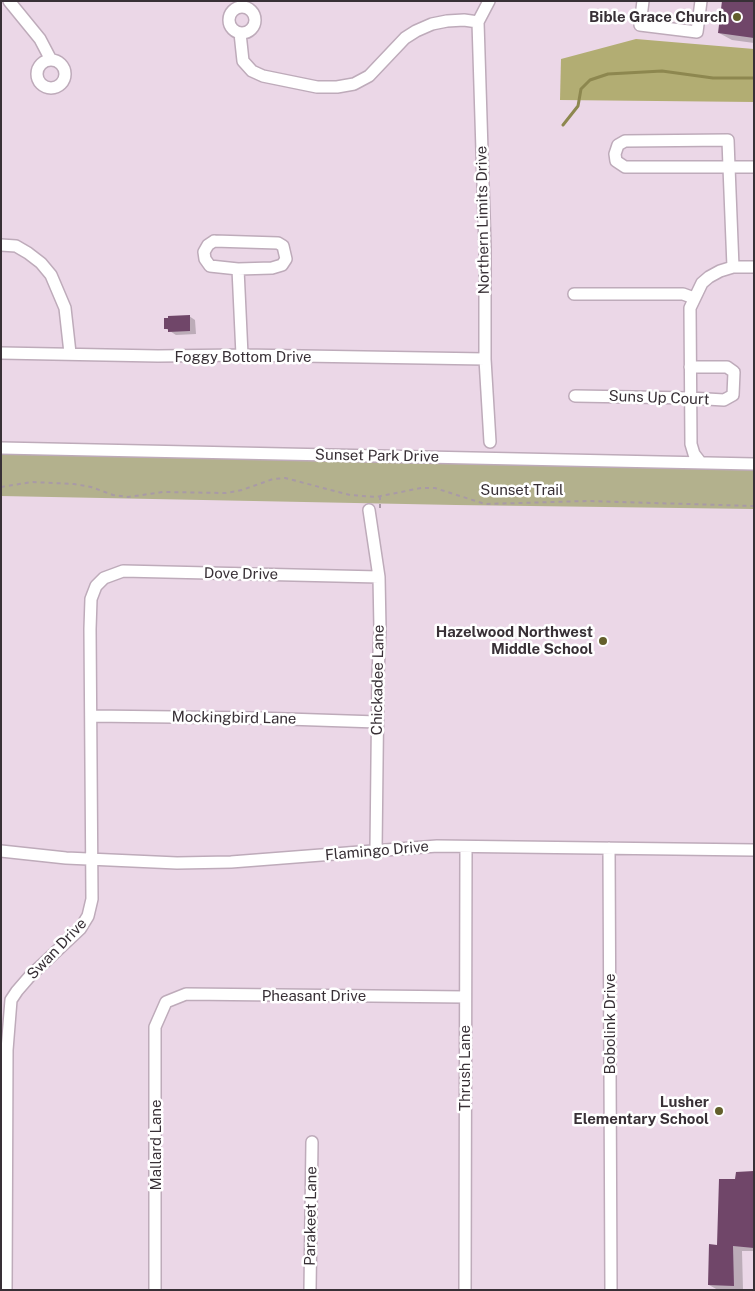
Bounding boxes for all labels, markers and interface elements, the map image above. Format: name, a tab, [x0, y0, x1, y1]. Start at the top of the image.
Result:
place label: Bible Grace Church	[589, 8, 727, 26]
marker: Bible Grace Church	[731, 11, 743, 23]
street label: Northern Limits Drive	[473, 146, 493, 294]
street label: Foggy Bottom Drive	[174, 348, 312, 366]
street label: Suns Up Court	[608, 387, 710, 409]
street label: Sunset Park Drive	[315, 446, 439, 466]
street label: Sunset Trail	[480, 481, 564, 499]
street label: Dove Drive	[204, 564, 278, 584]
place label: Hazelwood Northwest Middle School	[436, 623, 593, 658]
street label: Chickadee Lane	[368, 624, 388, 736]
marker: Hazelwood Northwest Middle School	[597, 635, 609, 647]
street label: Mockingbird Lane	[171, 708, 297, 728]
street label: Flamingo Drive	[324, 837, 430, 865]
street label: Swan Drive	[23, 915, 91, 983]
street label: Bobolink Drive	[601, 974, 619, 1074]
street label: Pheasant Drive	[262, 987, 366, 1005]
street label: Thrush Lane	[456, 1025, 474, 1111]
place label: Lusher Elementary School	[573, 1093, 709, 1128]
street label: Mallard Lane	[147, 1100, 165, 1190]
marker: Lusher Elementary School	[713, 1105, 725, 1117]
street label: Parakeet Lane	[301, 1166, 321, 1266]

